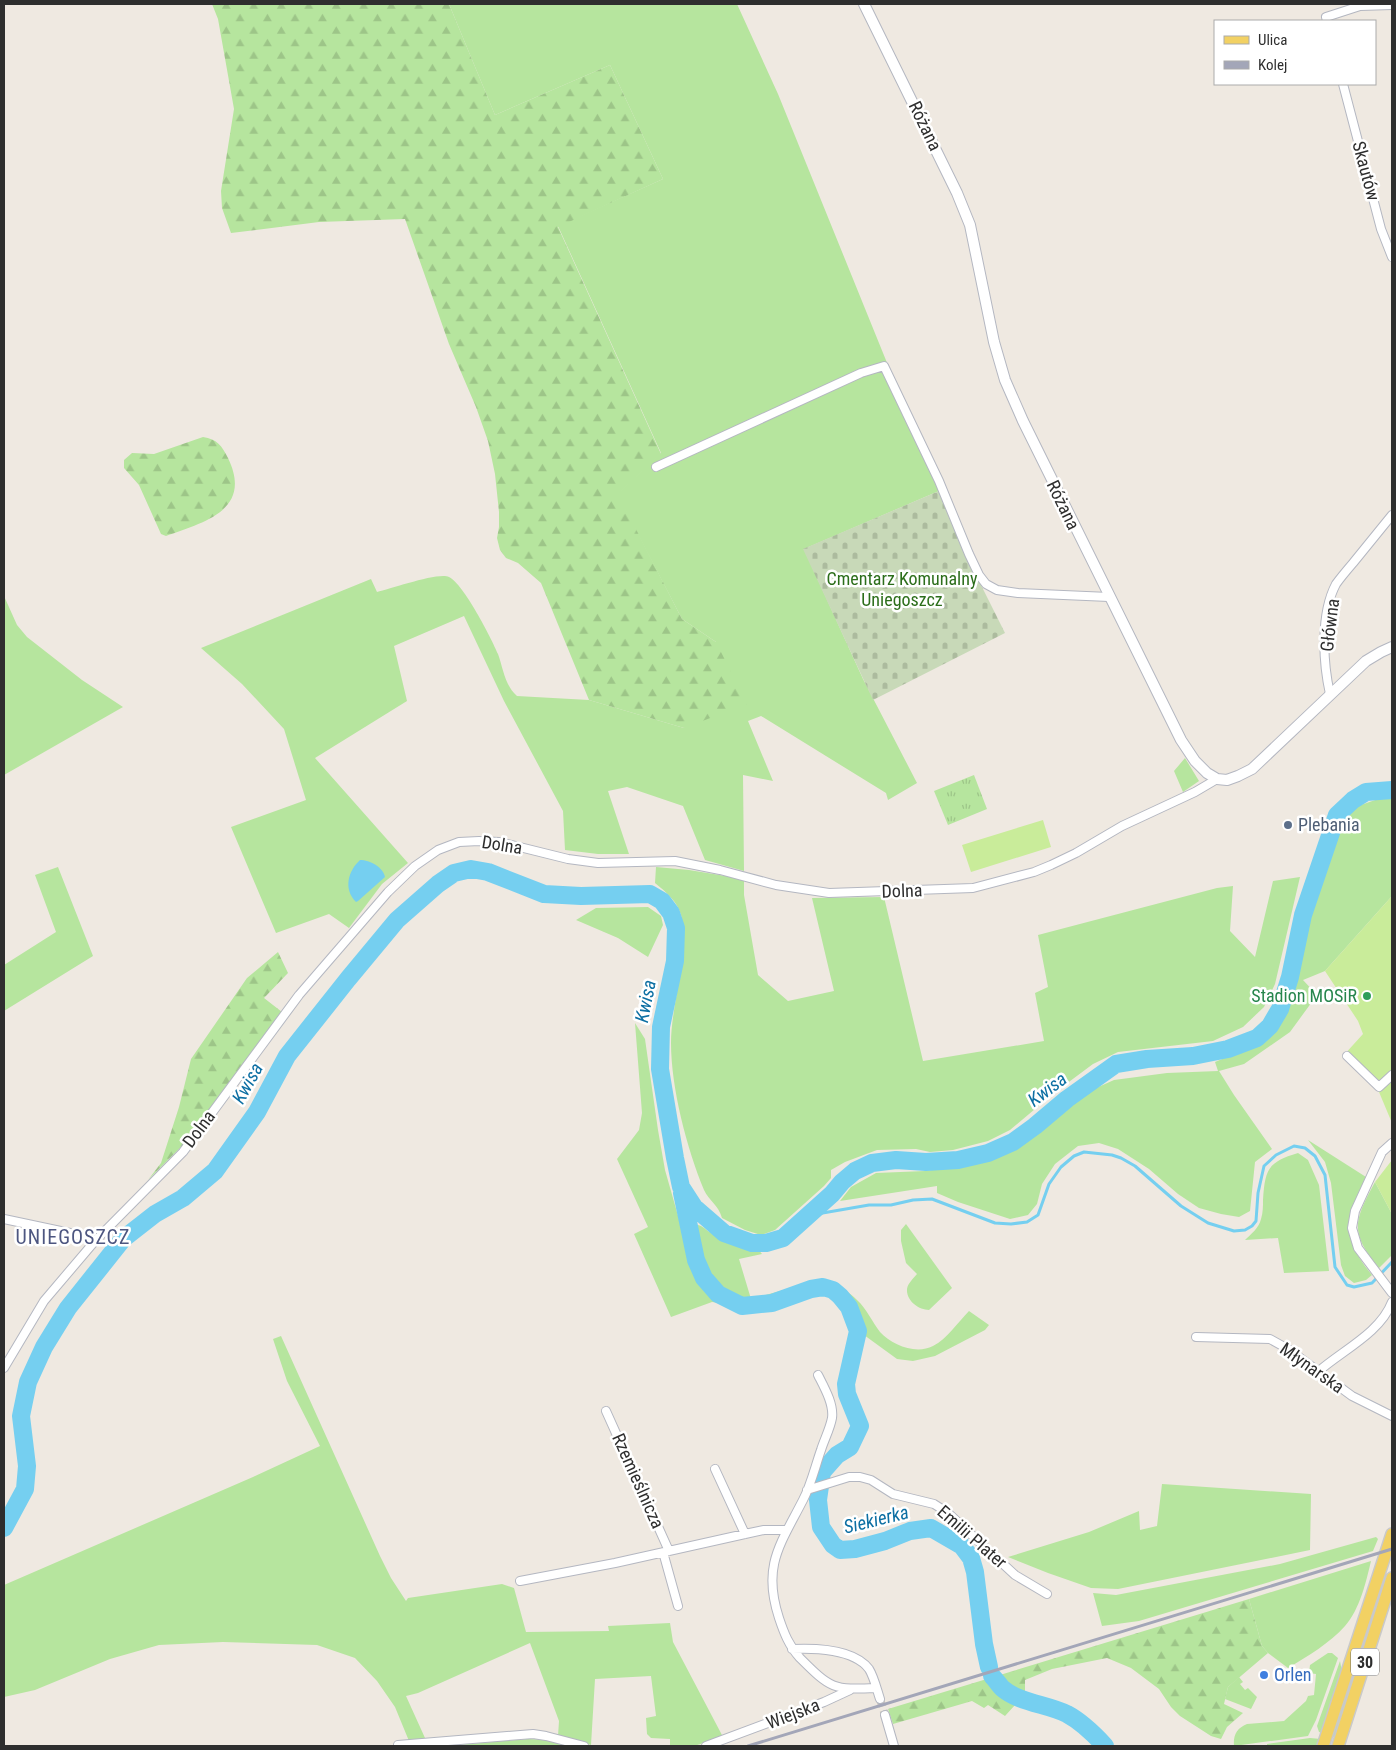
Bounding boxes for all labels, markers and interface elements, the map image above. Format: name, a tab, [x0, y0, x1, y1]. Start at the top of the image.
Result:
legend	[1214, 20, 1376, 85]
text: Ulica	[1258, 31, 1287, 49]
text: Kolej	[1258, 56, 1287, 74]
street label: Różana	[905, 98, 946, 154]
street label: Skautów	[1348, 139, 1385, 203]
street label: Różana	[1043, 477, 1084, 533]
park label: Cmentarz Komunalny Uniegoszcz	[827, 568, 978, 610]
street label: Główna	[1316, 597, 1343, 653]
place label: Plebania	[1298, 814, 1360, 835]
marker: Plebania	[1282, 819, 1294, 831]
street label: Dolna	[480, 831, 524, 858]
street label: Dolna	[881, 879, 923, 902]
water label: Kwisa	[630, 978, 661, 1024]
place label: Stadion MOSiR	[1251, 985, 1357, 1006]
marker: Stadion MOSiR	[1361, 990, 1373, 1002]
water label: Kwisa	[227, 1059, 268, 1108]
water label: Kwisa	[1023, 1067, 1071, 1111]
street label: Dolna	[178, 1106, 219, 1151]
district label: UNIEGOSZCZ	[16, 1225, 130, 1249]
street label: Młynarska	[1276, 1338, 1348, 1397]
street label: Rzemieślnicza	[608, 1430, 669, 1532]
water label: Siekierka	[841, 1500, 911, 1539]
street label: Emilii Plater	[933, 1501, 1012, 1573]
road number: 30	[1351, 1648, 1379, 1675]
place label: Orlen	[1274, 1664, 1312, 1685]
marker: Orlen	[1258, 1669, 1270, 1681]
street label: Wiejska	[763, 1694, 822, 1733]

